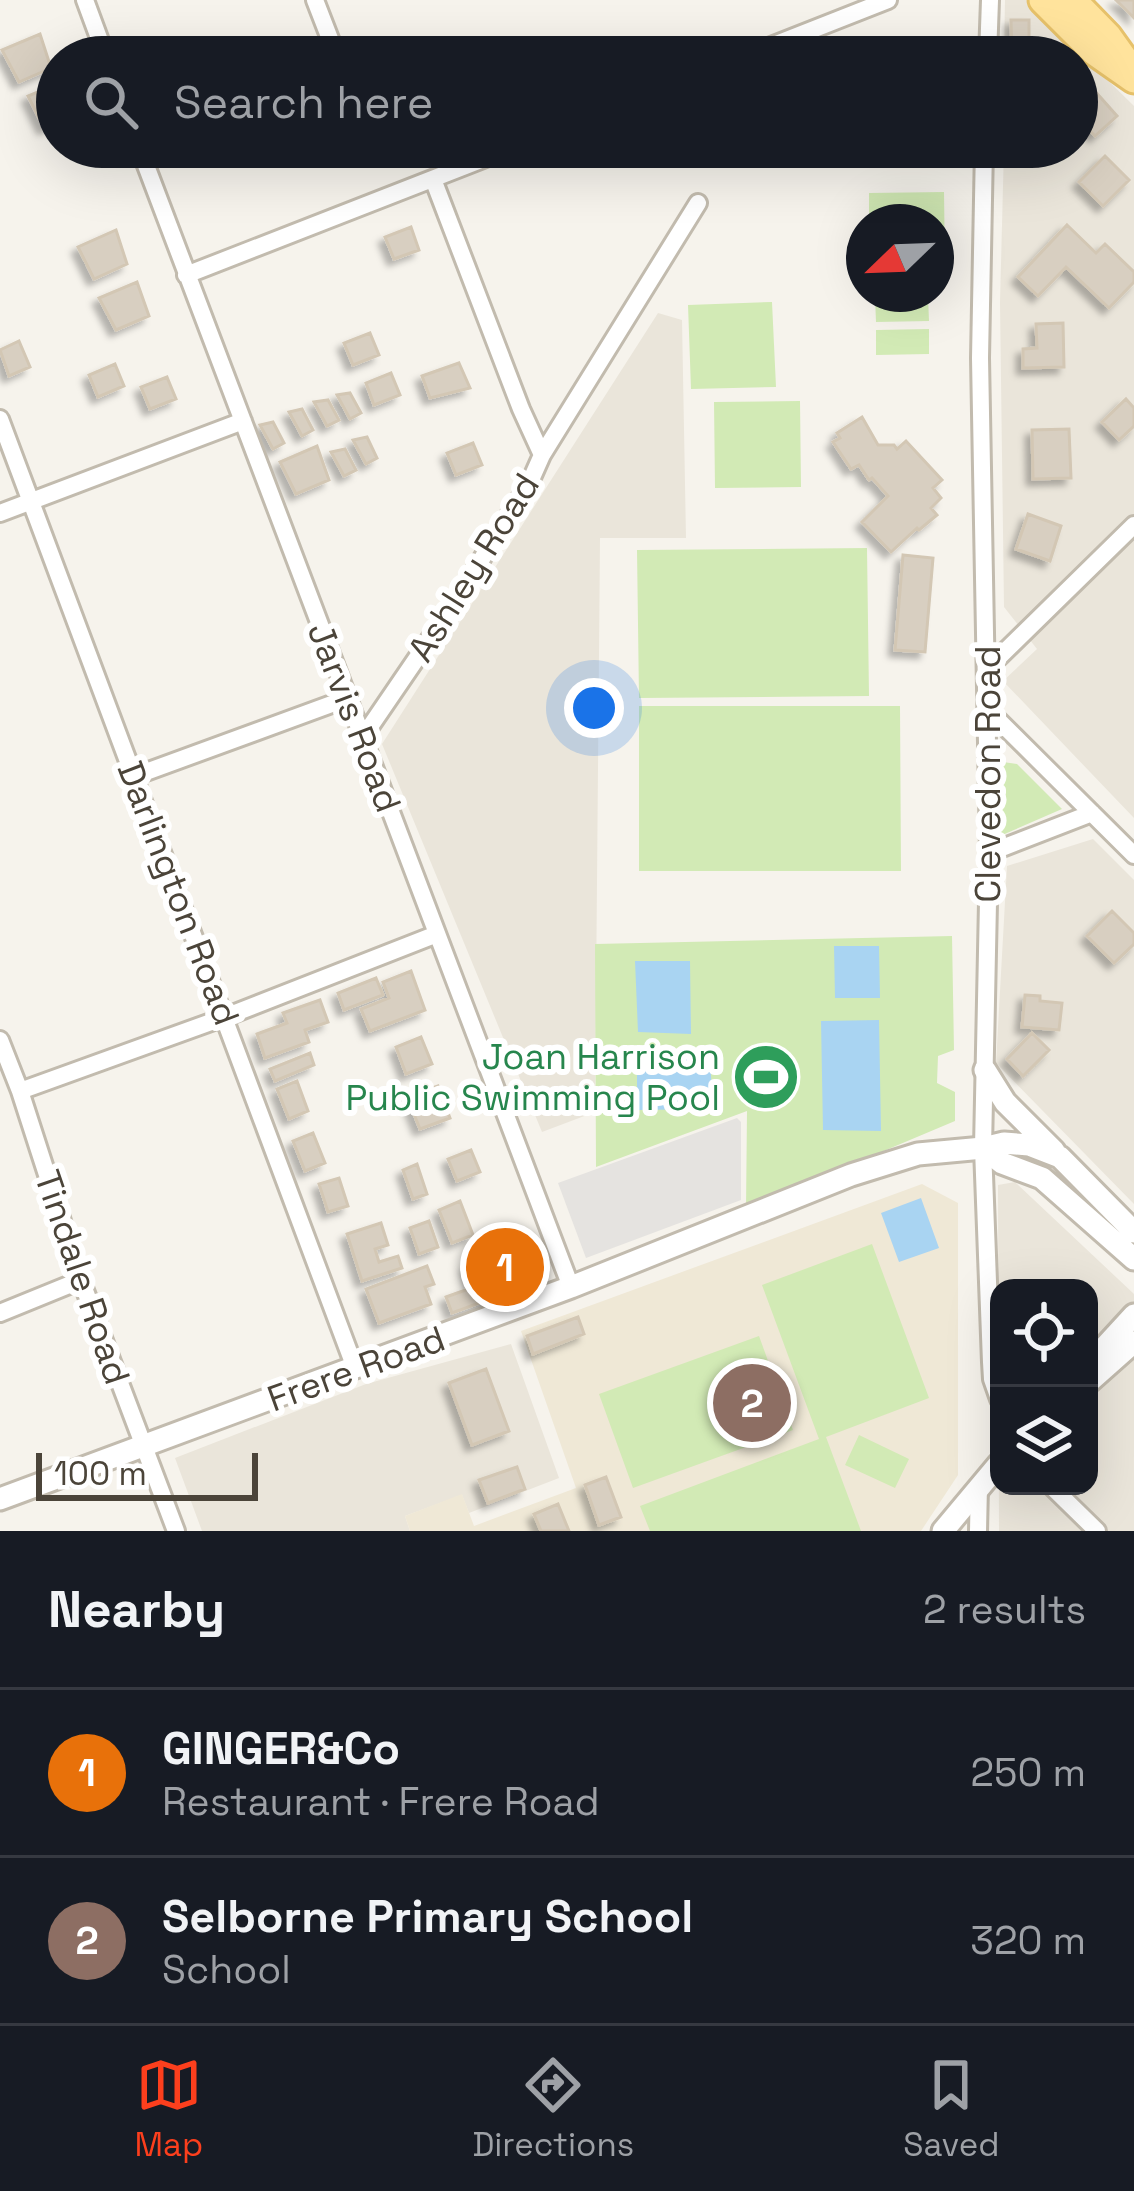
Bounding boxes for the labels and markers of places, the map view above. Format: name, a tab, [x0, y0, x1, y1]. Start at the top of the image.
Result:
place label: Joan Harrison Public Swimming Pool	[345, 1034, 720, 1121]
sports icon: Joan Harrison Public Swimming Pool	[731, 1042, 801, 1112]
pin: 1	[466, 1222, 544, 1312]
pin: 2	[713, 1358, 791, 1448]

